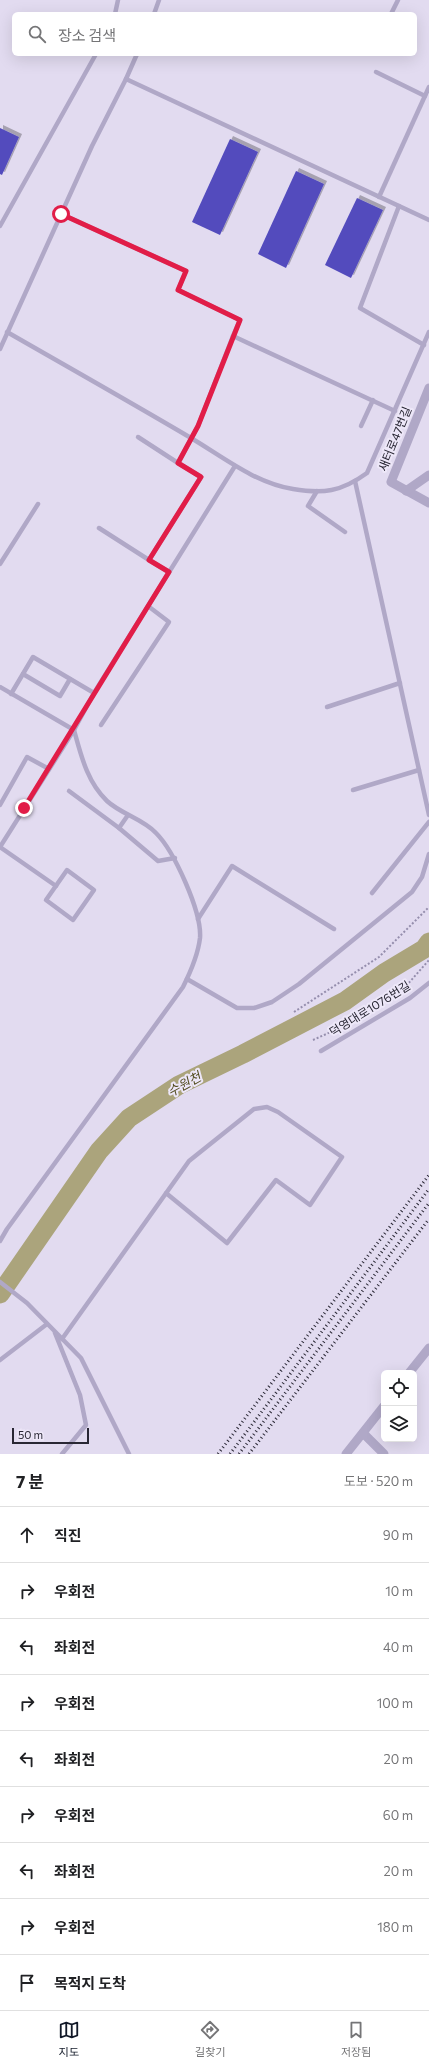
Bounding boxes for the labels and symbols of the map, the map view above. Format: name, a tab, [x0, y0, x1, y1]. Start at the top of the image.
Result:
route start	[52, 205, 70, 223]
street label: 새터로47번길	[375, 404, 413, 473]
route end	[15, 799, 33, 817]
street label: 덕영대로1076번길	[326, 978, 413, 1039]
water label: 수원천	[164, 1068, 204, 1100]
scale bar	[12, 1426, 89, 1445]

